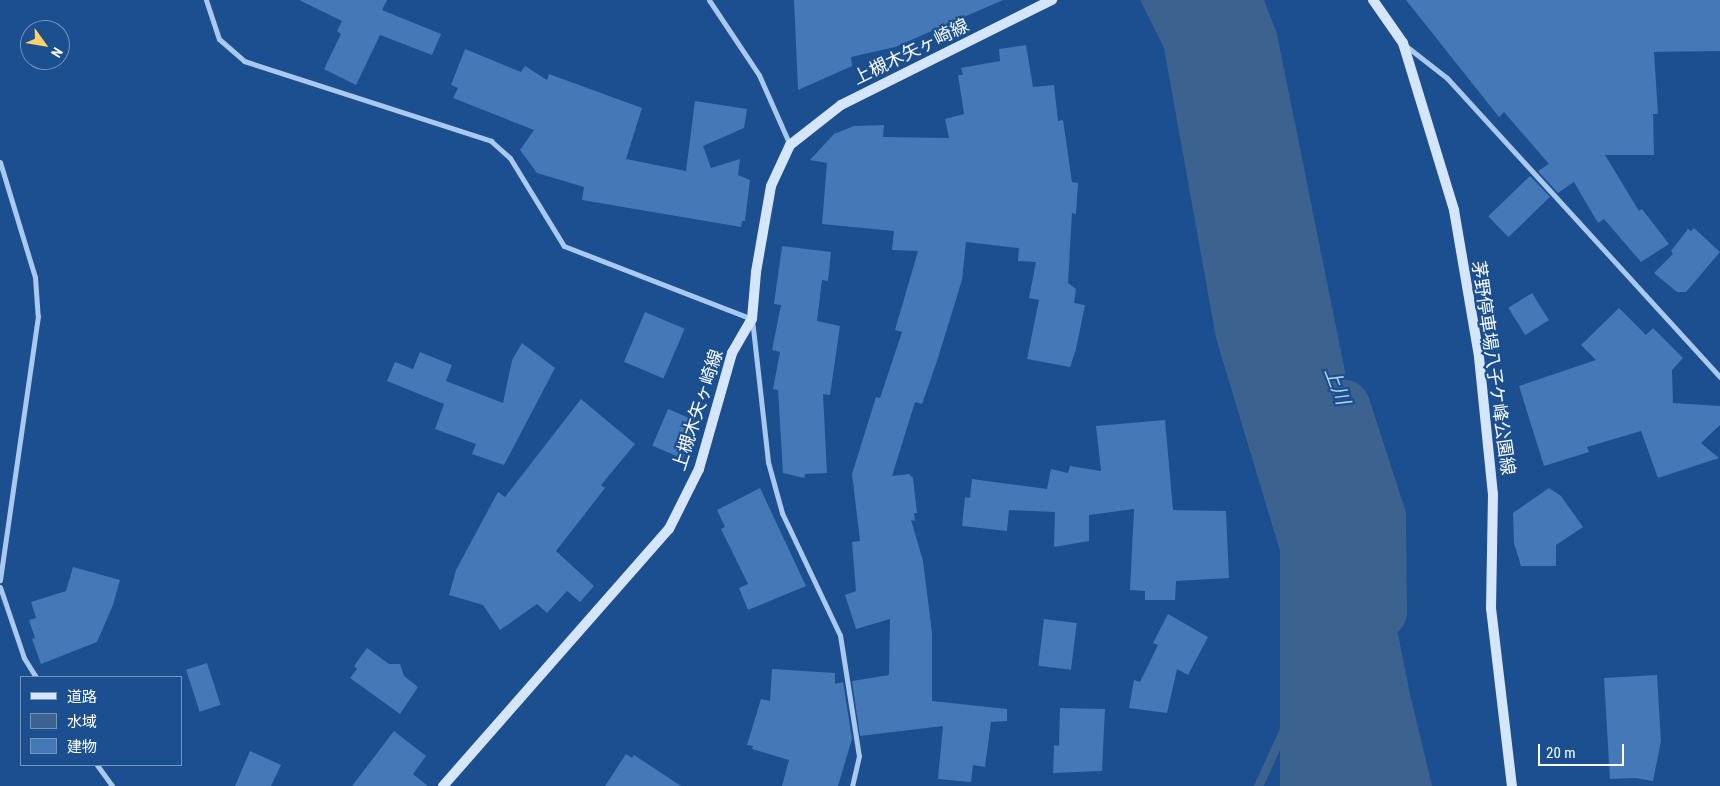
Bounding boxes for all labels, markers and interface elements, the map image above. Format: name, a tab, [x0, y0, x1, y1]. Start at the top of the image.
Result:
street label: 上槻木矢ヶ崎線	[850, 15, 972, 89]
north arrow	[20, 20, 70, 70]
text: N	[48, 45, 66, 60]
street label: 茅野停車場八子ケ峰公園線	[1467, 260, 1519, 476]
street label: 上槻木矢ヶ崎線	[668, 347, 728, 473]
water label: 上川	[1320, 364, 1354, 408]
legend	[20, 676, 182, 766]
text: 道路	[67, 688, 97, 706]
text: 水域	[67, 713, 97, 731]
scale bar	[1540, 734, 1626, 766]
text: 建物	[67, 738, 97, 756]
text: 20 m	[1546, 744, 1576, 762]

